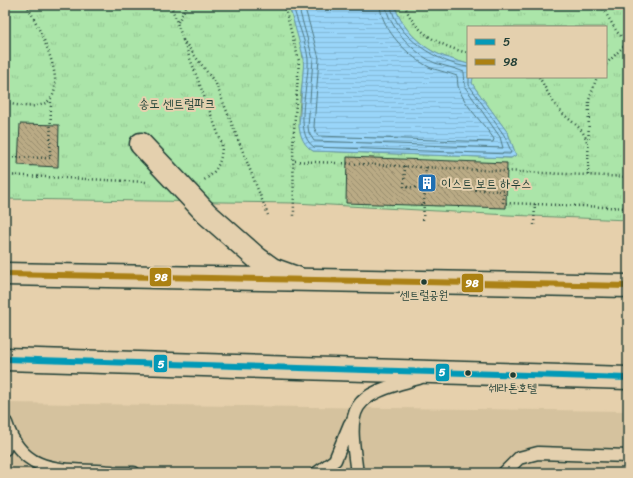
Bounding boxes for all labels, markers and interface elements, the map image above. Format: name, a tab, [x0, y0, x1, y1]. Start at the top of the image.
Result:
legend	[467, 26, 607, 78]
text: 5	[503, 31, 510, 53]
text: 98	[503, 51, 518, 73]
park label: 송도 센트럴파크	[139, 92, 215, 115]
building icon: 이스트 보트 하우스	[416, 172, 438, 194]
place label: 이스트 보트 하우스	[441, 172, 531, 195]
line badge: 98	[149, 267, 172, 287]
text: 98	[154, 268, 168, 287]
line badge: 98	[461, 273, 484, 293]
text: 98	[465, 274, 479, 293]
marker: 센트럴공원	[419, 277, 429, 287]
place label: 센트럴공원	[400, 284, 448, 306]
line badge: 5	[153, 354, 168, 373]
text: 5	[158, 355, 165, 374]
line badge: 5	[435, 363, 450, 382]
text: 5	[439, 363, 446, 382]
unlabelled marker	[463, 368, 473, 378]
marker: 쉐라톤호텔	[508, 370, 518, 380]
place label: 쉐라톤호텔	[489, 377, 537, 399]

